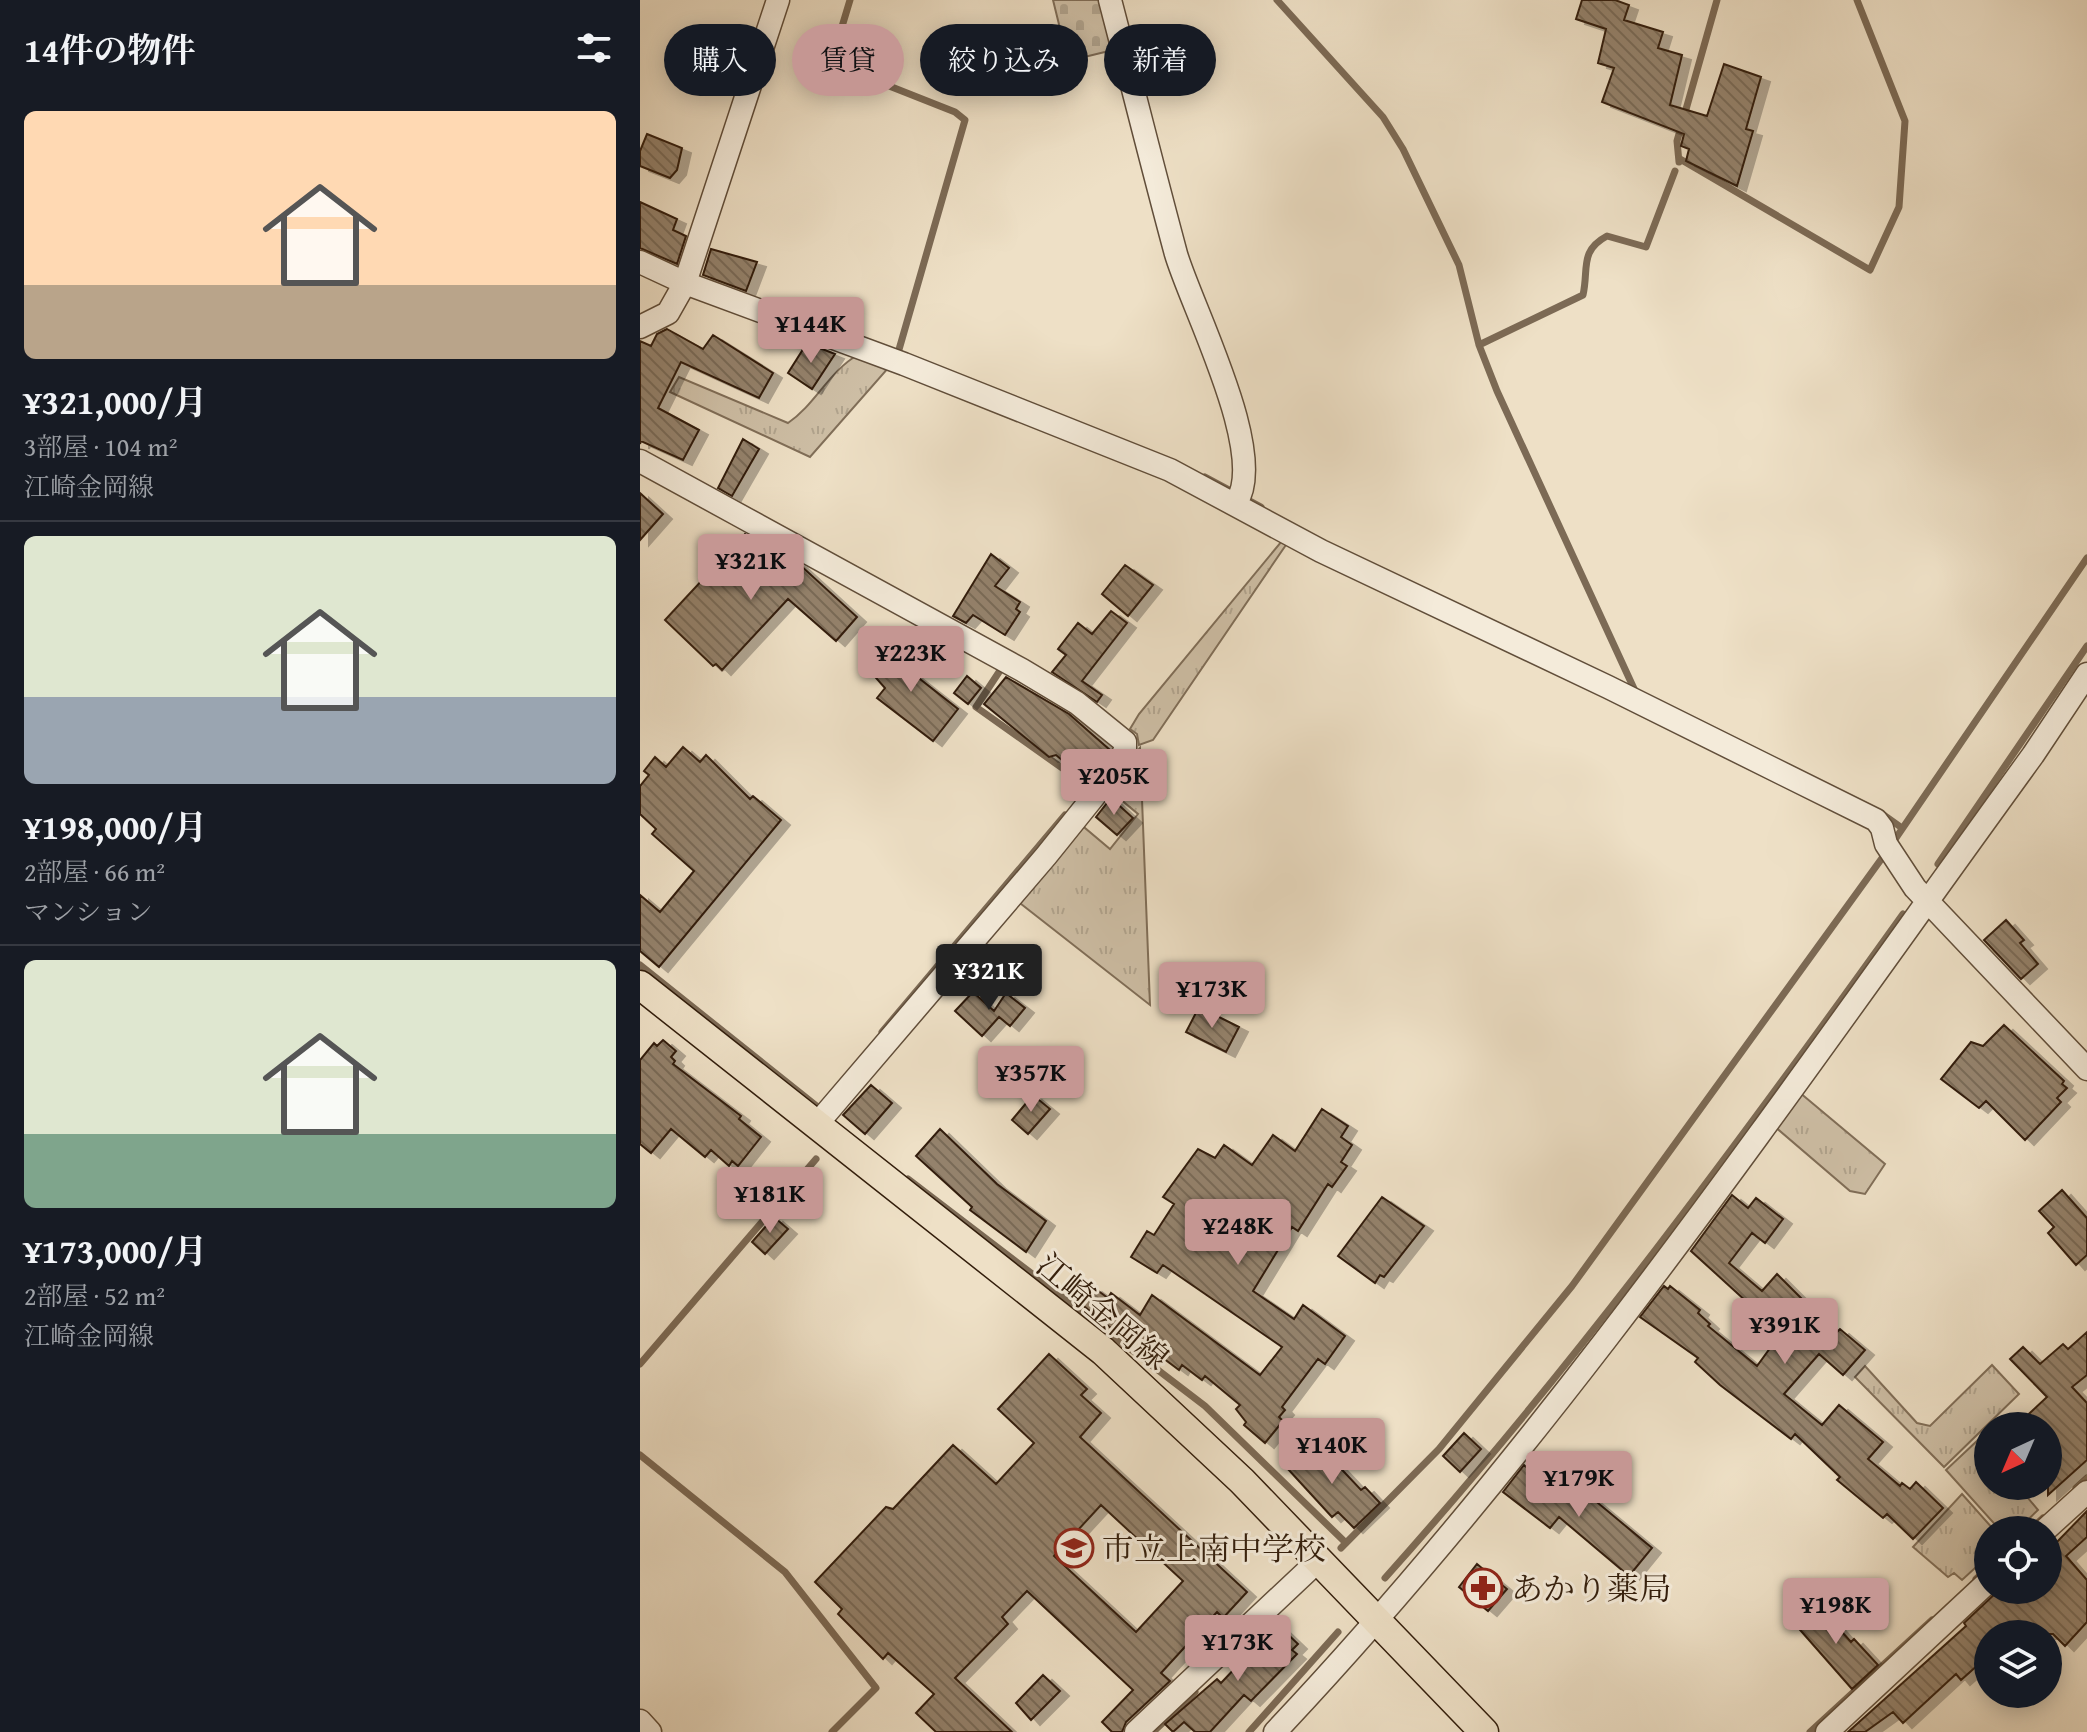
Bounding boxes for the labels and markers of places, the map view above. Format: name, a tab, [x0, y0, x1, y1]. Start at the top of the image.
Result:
pin: ¥144K	[755, 297, 867, 365]
pin: ¥321K	[695, 534, 807, 602]
pin: ¥223K	[855, 626, 967, 694]
pin: ¥205K	[1058, 749, 1170, 817]
pin: ¥321K	[933, 944, 1045, 1012]
pin: ¥173K	[1156, 962, 1268, 1030]
pin: ¥357K	[975, 1046, 1087, 1114]
pin: ¥181K	[714, 1167, 826, 1235]
pin: ¥248K	[1182, 1199, 1294, 1267]
pin: ¥391K	[1729, 1298, 1841, 1366]
pin: ¥140K	[1276, 1418, 1388, 1486]
pin: ¥179K	[1523, 1451, 1635, 1519]
place label: 市立上南中学校	[1102, 1525, 1326, 1572]
school or university icon: 市立上南中学校	[1053, 1527, 1095, 1569]
place label: あかり薬局	[1511, 1565, 1671, 1612]
pharmacy icon: あかり薬局	[1462, 1567, 1504, 1609]
pin: ¥198K	[1780, 1578, 1892, 1646]
pin: ¥173K	[1182, 1615, 1294, 1683]

